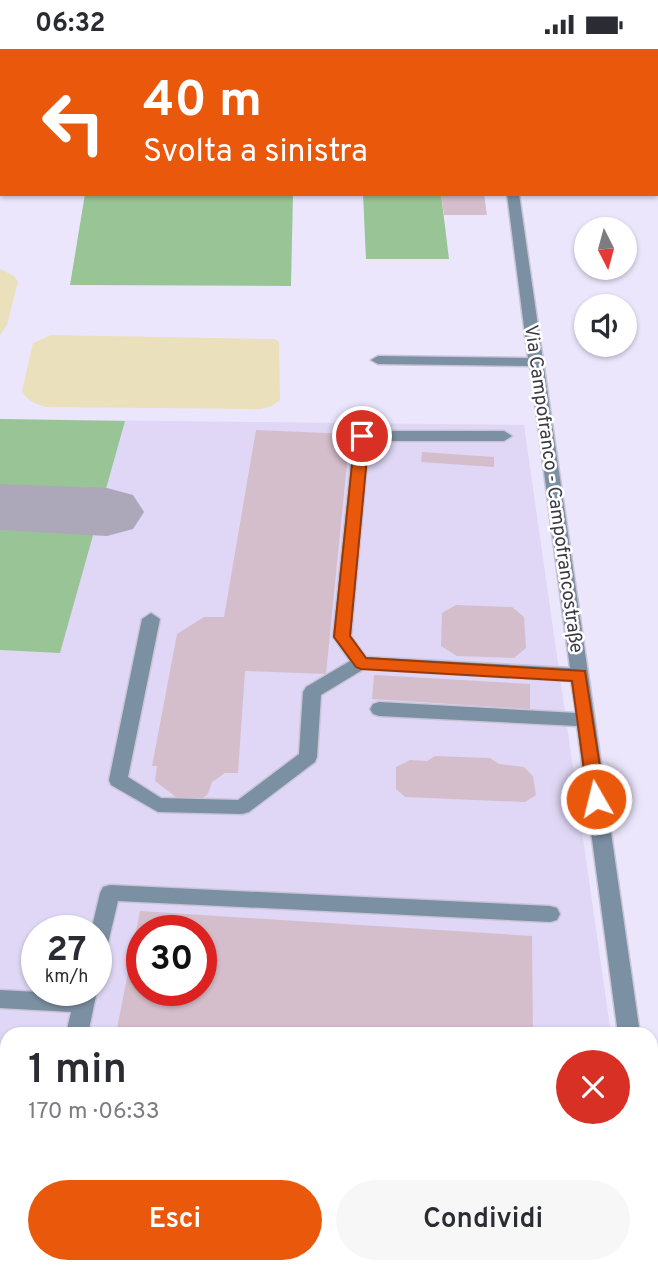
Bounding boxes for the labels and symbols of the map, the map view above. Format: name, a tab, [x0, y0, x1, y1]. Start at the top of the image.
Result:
north arrow	[574, 217, 637, 280]
street label: Via Campofranco - Campofrancostraße	[518, 323, 588, 655]
pin	[332, 406, 392, 466]
position arrow	[559, 762, 633, 836]
speed limit sign: 30	[126, 915, 217, 1006]

